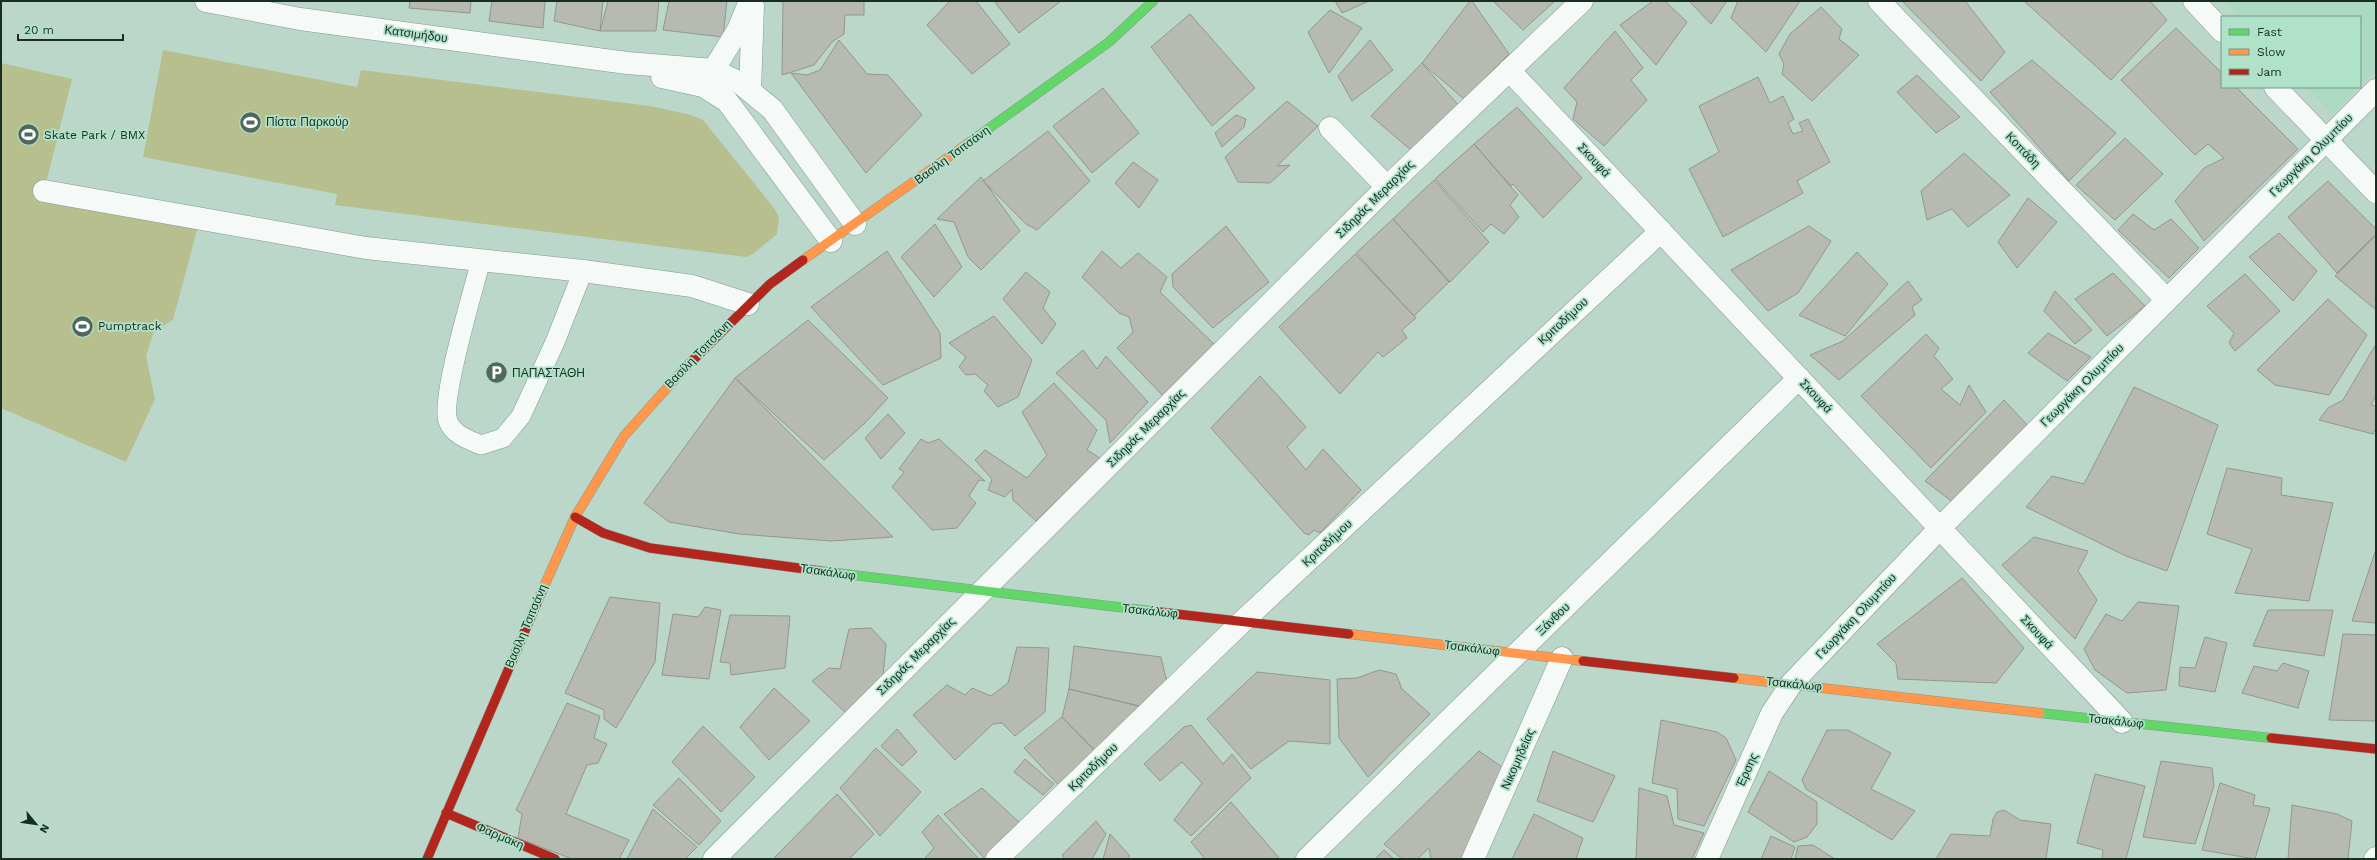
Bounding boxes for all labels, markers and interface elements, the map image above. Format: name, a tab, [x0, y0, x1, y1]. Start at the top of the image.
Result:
scale bar	[18, 16, 123, 42]
legend	[2221, 16, 2361, 88]
text: 20 m	[24, 23, 54, 37]
street label: Κατσιμήδου	[384, 23, 448, 45]
text: Fast	[2257, 25, 2282, 39]
text: Slow	[2257, 45, 2285, 59]
text: Jam	[2257, 65, 2282, 79]
sports icon: Πίστα Παρκούρ	[237, 109, 263, 135]
street label: Γεωργάκη Ολυμπίου	[2267, 111, 2355, 199]
place label: Πίστα Παρκούρ	[266, 115, 349, 129]
sports icon: Skate Park / BMX	[16, 122, 42, 148]
street label: Βασίλη Τσιτσάνη	[912, 123, 992, 187]
place label: Skate Park / BMX	[44, 128, 145, 142]
street label: Κοπάδη	[2003, 129, 2043, 171]
street label: Σκουφά	[1575, 140, 1613, 180]
street label: Σιδηράς Μεραρχίας	[1333, 157, 1417, 241]
street label: Κριτοδήμου	[1535, 294, 1591, 348]
sports icon: Pumptrack	[69, 313, 95, 339]
street label: Βασίλη Τσιτσάνη	[662, 317, 734, 391]
place label: Pumptrack	[98, 319, 162, 333]
street label: Γεωργάκη Ολυμπίου	[2038, 341, 2126, 429]
parking icon: ΠΑΠΑΣΤΑΘΗ	[484, 360, 510, 386]
place label: ΠΑΠΑΣΤΑΘΗ	[512, 366, 585, 380]
street label: Σκουφά	[1797, 376, 1835, 416]
street label: Σιδηράς Μεραρχίας	[1104, 386, 1188, 470]
street label: Κριτοδήμου	[1299, 516, 1355, 570]
street label: Τσακάλωφ	[799, 561, 857, 583]
street label: Γεωργάκη Ολυμπίου	[1813, 570, 1899, 662]
street label: Βασίλη Τσιτσάνη	[502, 582, 550, 670]
street label: Ξάνθου	[1534, 600, 1572, 638]
street label: Τσακάλωφ	[1121, 601, 1179, 621]
street label: Σκουφά	[2018, 612, 2056, 652]
street label: Σιδηράς Μεραρχίας	[874, 614, 958, 698]
street label: Τσακάλωφ	[1443, 638, 1501, 658]
street label: Τσακάλωφ	[1765, 674, 1823, 694]
street label: Τσακάλωφ	[2087, 711, 2145, 731]
street label: Νικομηδείας	[1498, 726, 1538, 792]
street label: Κριτοδήμου	[1066, 740, 1120, 794]
street label: Έρσης	[1733, 750, 1761, 790]
north arrow	[16, 804, 56, 844]
street label: Φαρμάκη	[474, 820, 526, 852]
text: N	[37, 822, 52, 835]

